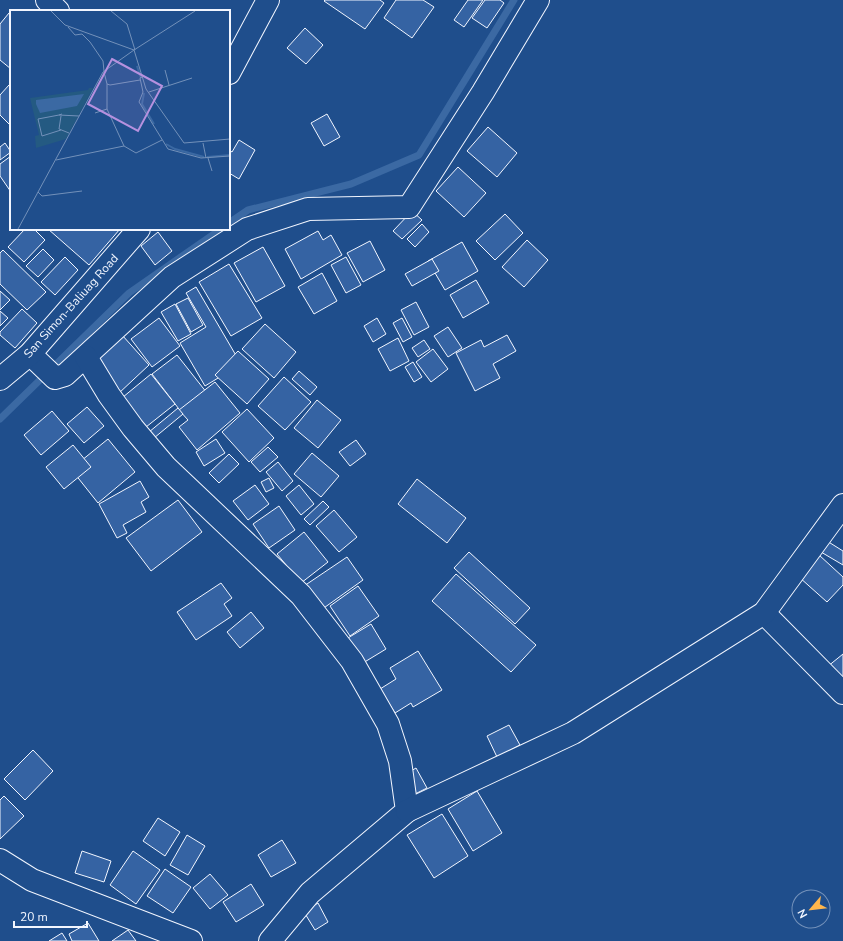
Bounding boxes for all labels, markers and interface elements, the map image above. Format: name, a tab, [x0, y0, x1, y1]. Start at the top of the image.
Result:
inset map	[10, 10, 230, 230]
street label: San Simon-Baliuag Road	[20, 251, 122, 361]
north arrow	[791, 889, 831, 929]
scale bar	[14, 903, 87, 929]
text: N	[794, 906, 811, 921]
text: 20 m	[20, 909, 48, 925]

